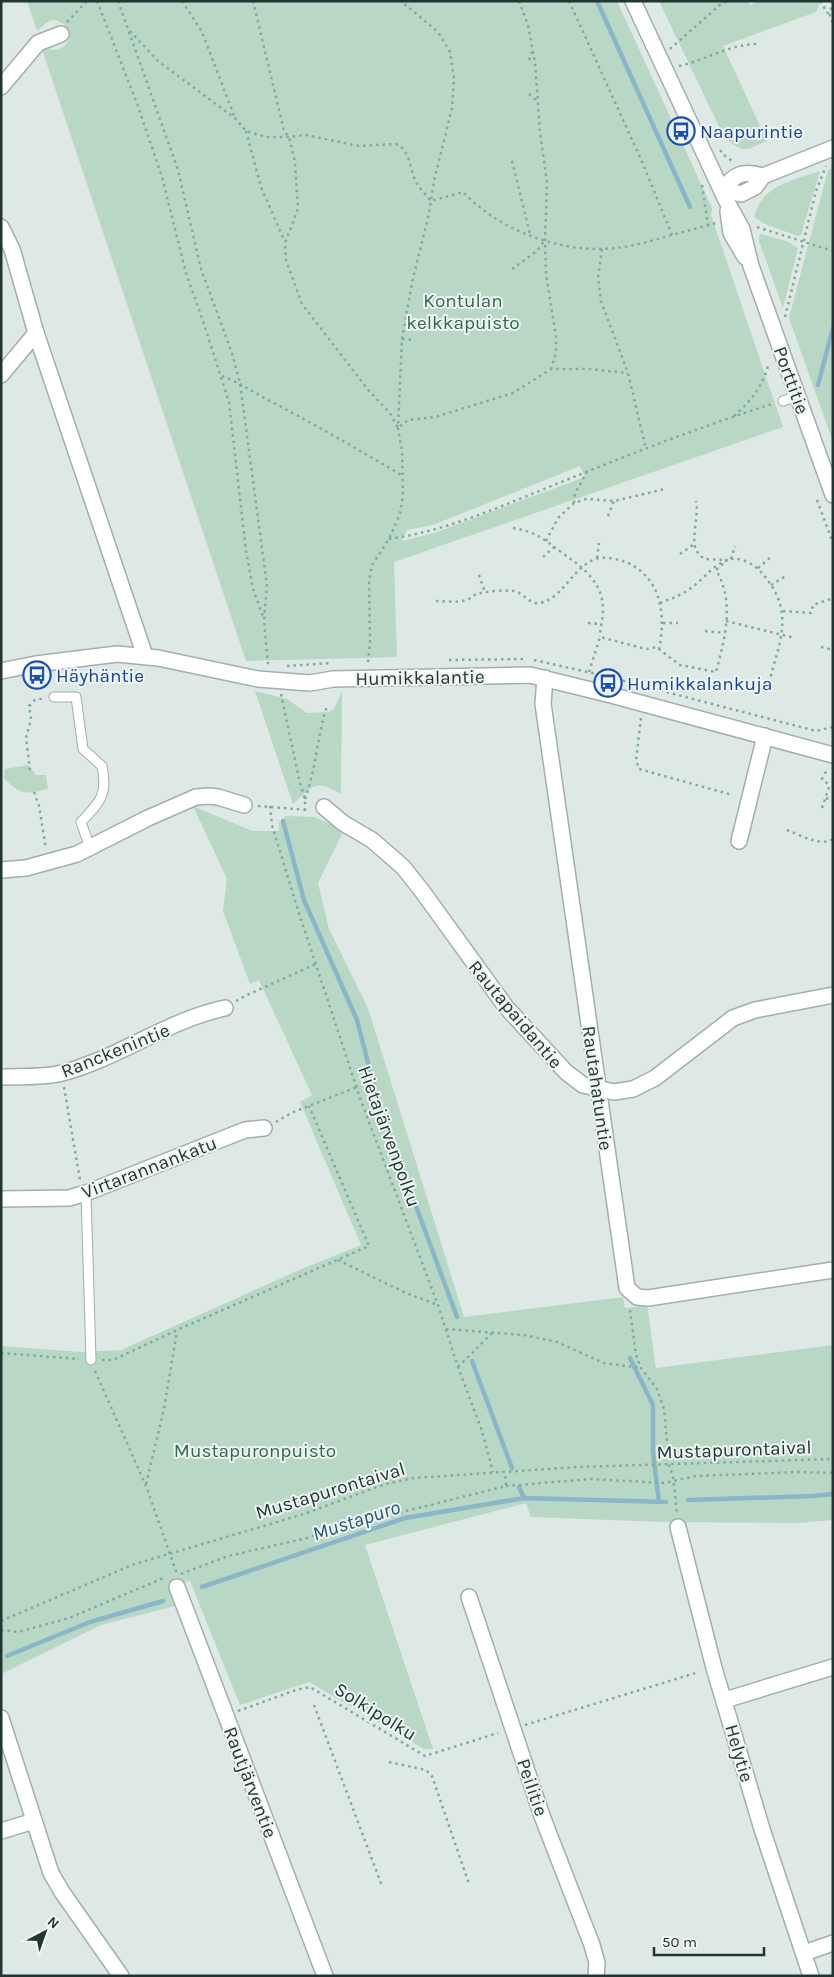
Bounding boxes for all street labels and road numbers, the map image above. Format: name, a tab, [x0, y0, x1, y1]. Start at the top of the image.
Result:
street label: Porttitie	[769, 344, 813, 417]
street label: Humikkalantie	[355, 666, 485, 690]
street label: Rautapaidantie	[464, 956, 567, 1073]
street label: Ranckenintie	[58, 1019, 173, 1083]
street label: Rautahatuntie	[577, 1024, 617, 1152]
street label: Hietajärvenpolku	[353, 1063, 425, 1210]
street label: Virtarannankatu	[79, 1132, 220, 1204]
street label: Mustapurontaival	[656, 1436, 812, 1464]
street label: Mustapurontaival	[253, 1456, 407, 1524]
street label: Solkipolku	[330, 1678, 421, 1746]
street label: Helytie	[720, 1722, 758, 1785]
street label: Rautjärventie	[219, 1724, 281, 1841]
street label: Peilitie	[512, 1756, 552, 1819]

